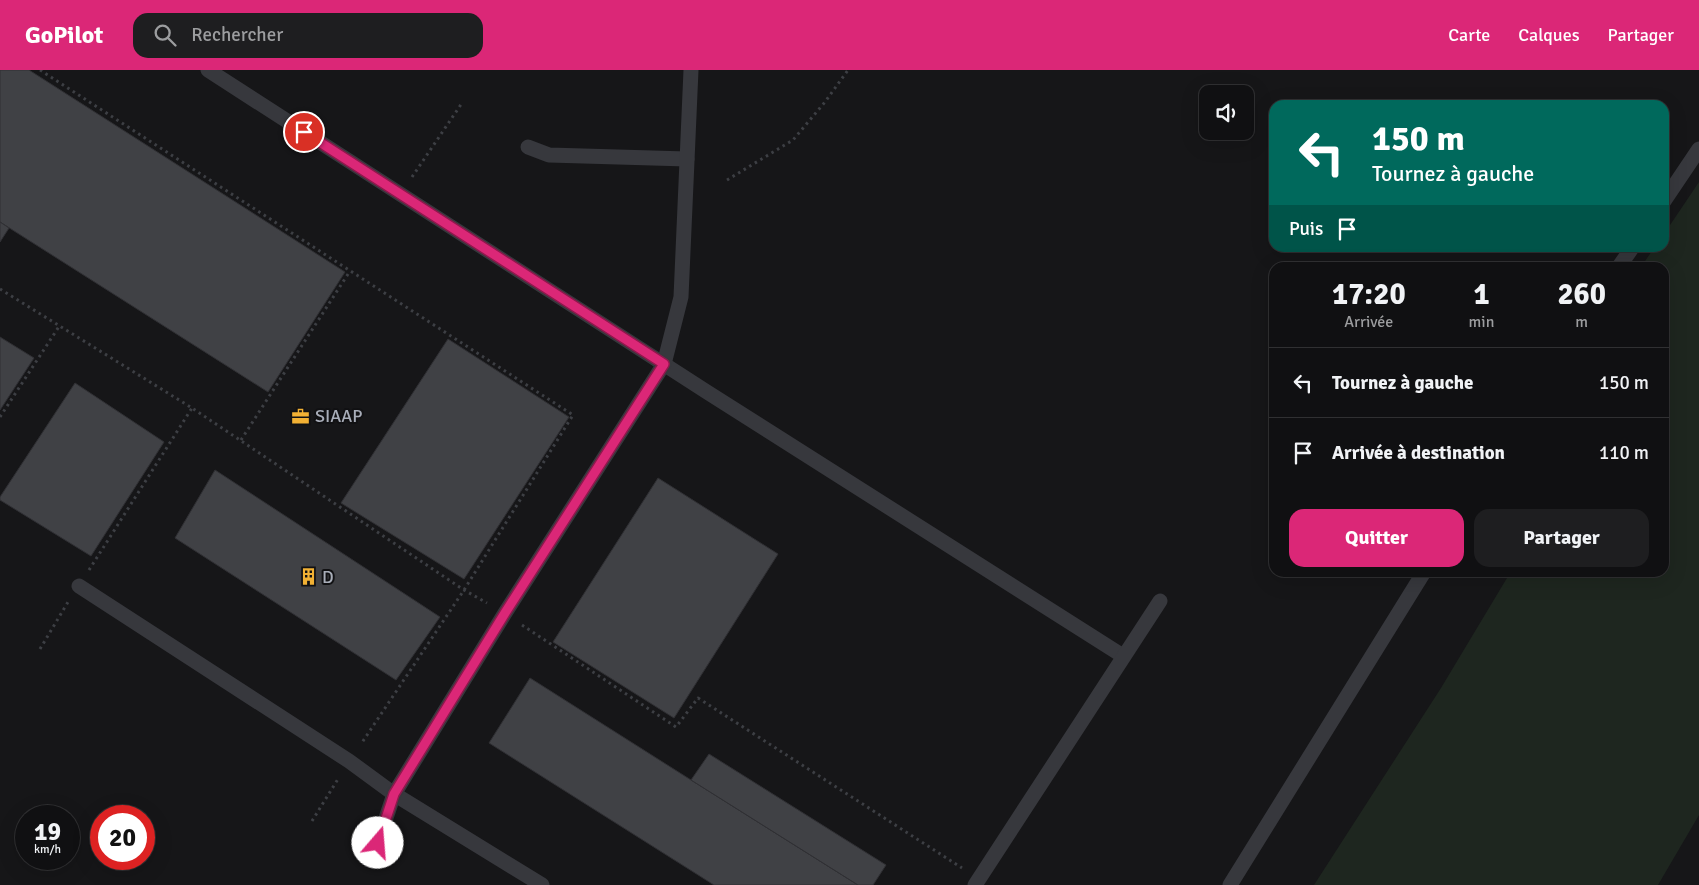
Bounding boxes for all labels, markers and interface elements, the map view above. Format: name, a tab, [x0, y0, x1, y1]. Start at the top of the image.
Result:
search box	[133, 13, 483, 58]
text: GoPilot	[25, 20, 103, 50]
icon: search	[151, 21, 179, 49]
text: Rechercher	[191, 23, 283, 47]
text: Carte	[1448, 24, 1490, 46]
text: Calques	[1518, 24, 1580, 46]
text: Partager	[1608, 24, 1674, 46]
map controls	[1199, 85, 1254, 140]
button: sound	[1199, 85, 1254, 140]
pin	[283, 111, 325, 153]
text: 150 m	[1372, 117, 1465, 160]
icon: arrive	[290, 118, 318, 146]
icon: left	[1289, 120, 1354, 185]
text: Tournez à gauche	[1372, 160, 1534, 187]
icon: arrive	[1333, 215, 1361, 243]
text: Puis	[1289, 217, 1323, 241]
text: 17:20	[1332, 276, 1406, 313]
text: 1	[1473, 276, 1490, 313]
text: 260	[1557, 276, 1606, 313]
text: Arrivée	[1344, 312, 1393, 332]
text: min	[1469, 312, 1494, 332]
text: m	[1575, 312, 1588, 332]
icon: left	[1289, 369, 1317, 397]
text: Tournez à gauche	[1332, 371, 1473, 395]
text: 150 m	[1599, 371, 1649, 395]
place label: SIAAP	[315, 405, 363, 427]
office icon: SIAAP	[291, 406, 311, 426]
icon: arrive	[1289, 439, 1317, 467]
text: Arrivée à destination	[1332, 441, 1505, 465]
text: 110 m	[1599, 441, 1649, 465]
button: Quitter	[1289, 509, 1464, 567]
button: Partager	[1474, 509, 1649, 567]
place label: D	[322, 566, 334, 588]
building icon: D	[298, 567, 318, 587]
speed limit sign: 20	[90, 805, 155, 870]
text: 19	[34, 816, 61, 847]
position arrow	[351, 816, 403, 868]
text: km/h	[34, 842, 61, 857]

